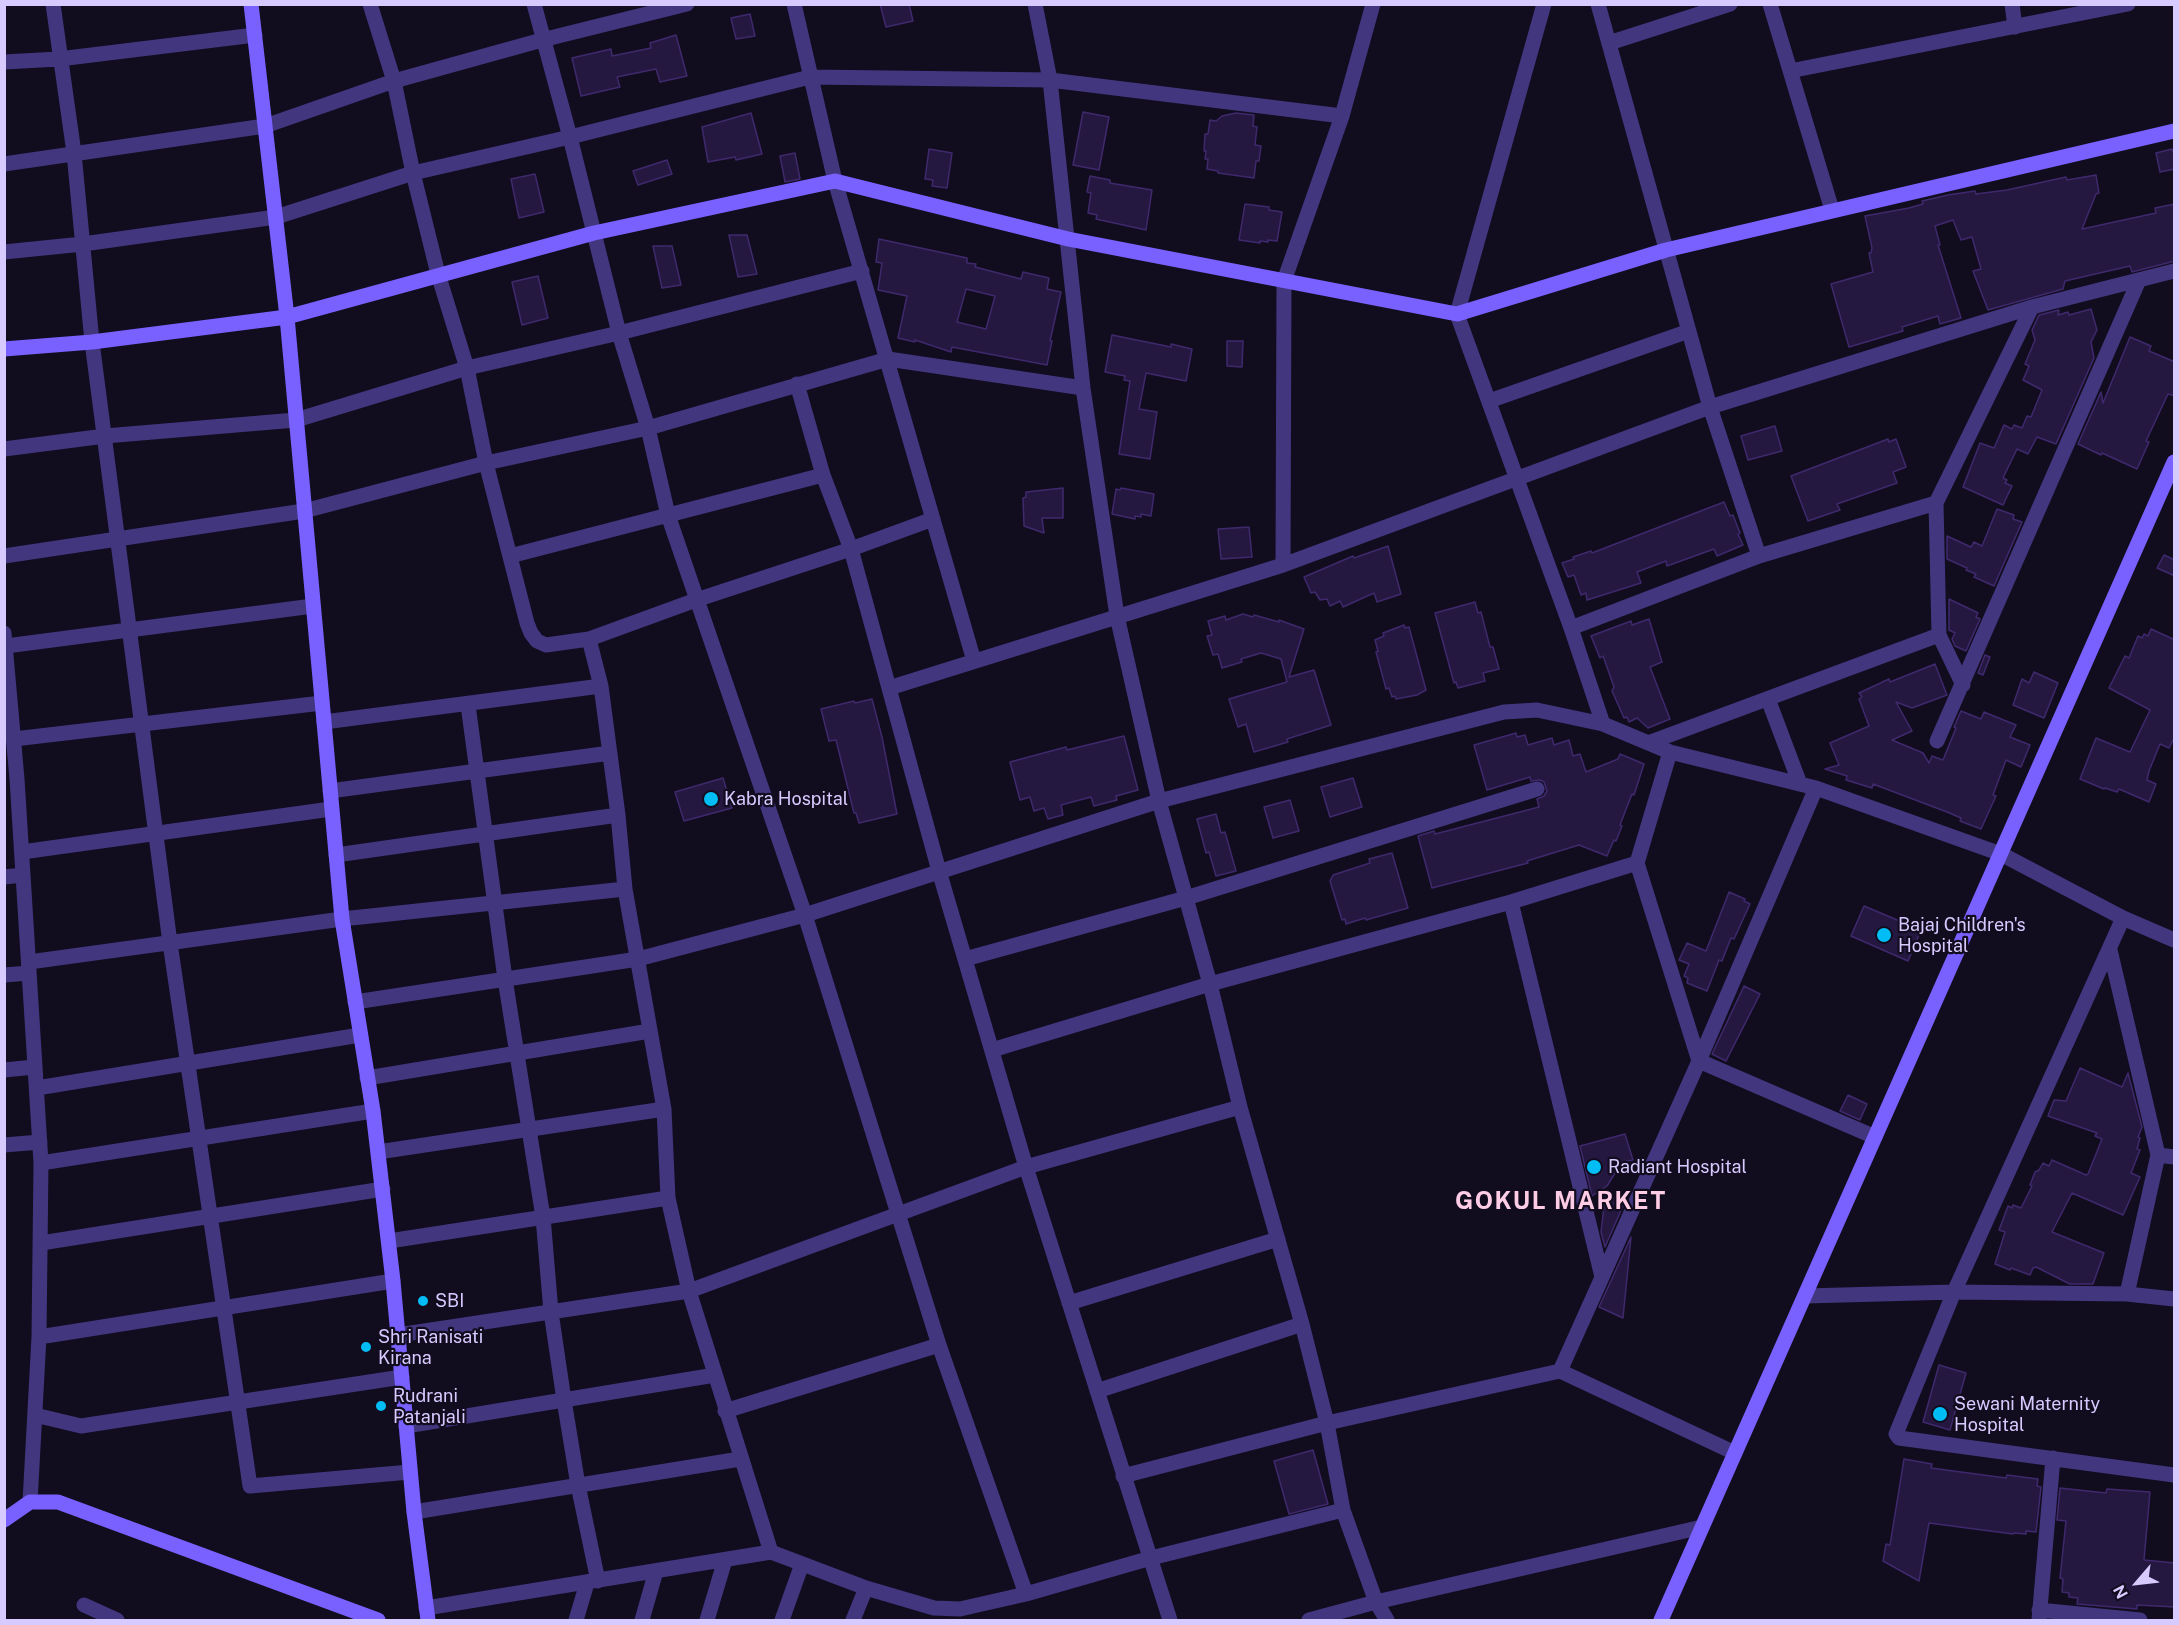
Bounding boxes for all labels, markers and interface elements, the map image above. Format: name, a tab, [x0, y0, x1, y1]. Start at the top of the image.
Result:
place label: Kabra Hospital	[724, 788, 848, 810]
marker: Kabra Hospital	[702, 790, 720, 808]
place label: Bajaj Children's Hospital	[1898, 914, 2026, 956]
marker: Bajaj Children's Hospital	[1875, 926, 1893, 944]
place label: Radiant Hospital	[1608, 1156, 1747, 1178]
marker: Radiant Hospital	[1585, 1158, 1603, 1176]
district label: GOKUL MARKET	[1455, 1188, 1667, 1216]
place label: SBI	[435, 1290, 464, 1312]
marker: SBI	[416, 1294, 430, 1308]
place label: Shri Ranisati Kirana	[378, 1326, 483, 1368]
marker: Shri Ranisati Kirana	[359, 1340, 373, 1354]
place label: Rudrani Patanjali	[393, 1385, 466, 1428]
place label: Sewani Maternity Hospital	[1954, 1393, 2100, 1436]
marker: Rudrani Patanjali	[374, 1399, 388, 1413]
marker: Sewani Maternity Hospital	[1931, 1405, 1949, 1423]
north arrow	[2107, 1553, 2167, 1613]
text: N	[2109, 1582, 2132, 1602]

